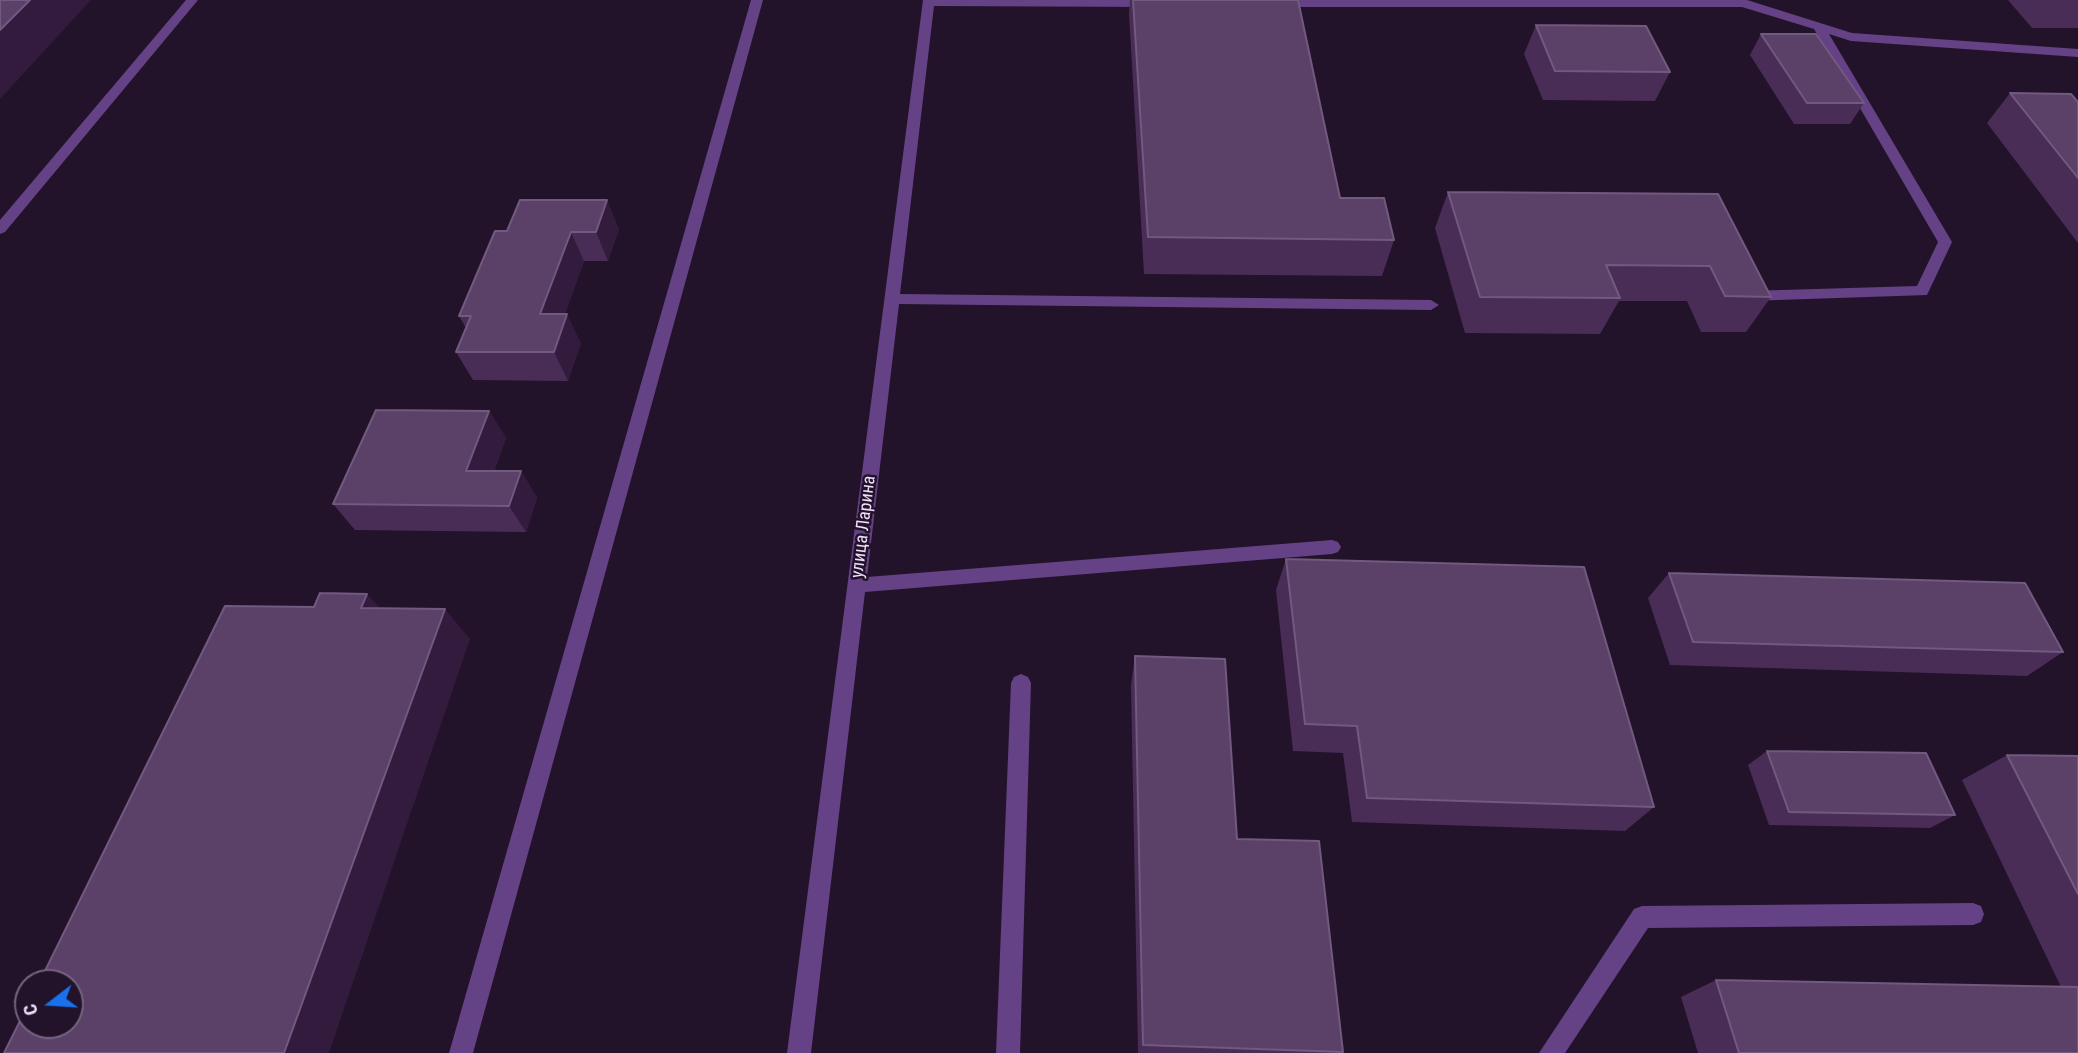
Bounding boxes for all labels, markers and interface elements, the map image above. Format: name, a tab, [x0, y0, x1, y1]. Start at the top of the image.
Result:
street label: улица Ларина	[847, 474, 881, 580]
north arrow	[14, 969, 84, 1039]
text: С	[18, 1001, 43, 1018]

